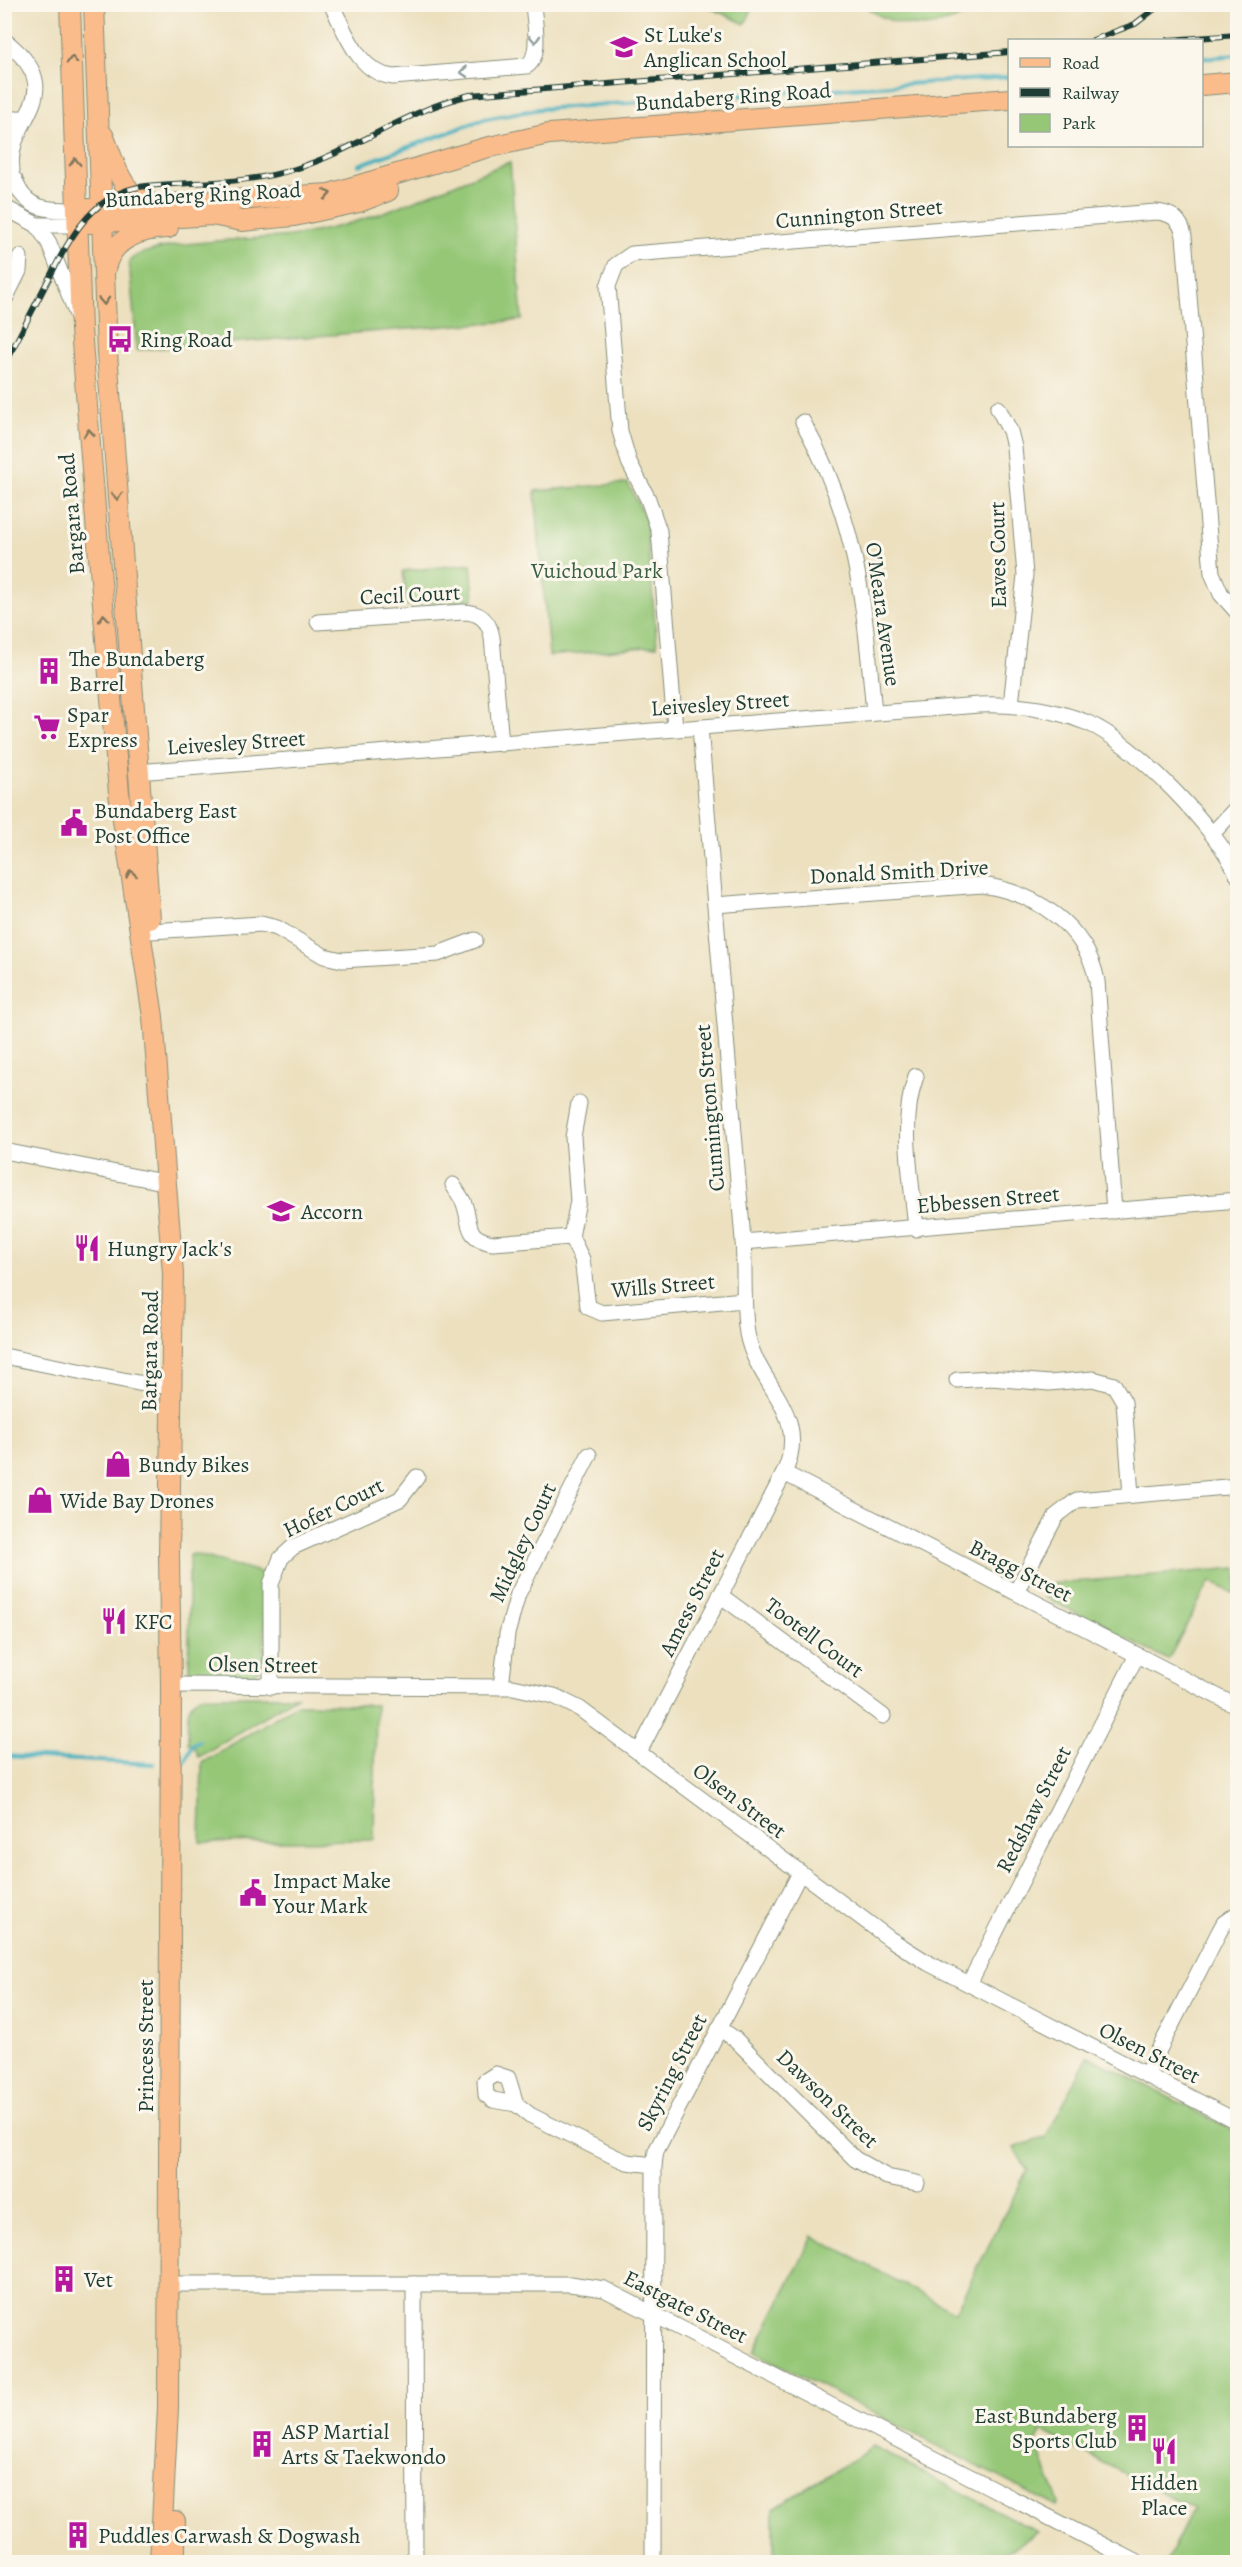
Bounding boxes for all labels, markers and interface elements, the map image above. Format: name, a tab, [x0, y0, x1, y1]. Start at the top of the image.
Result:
place label: St Luke's Anglican School	[643, 20, 786, 75]
school or university icon: St Luke's Anglican School	[609, 32, 639, 62]
one-way arrow	[528, 35, 541, 44]
legend	[1008, 39, 1203, 147]
text: Road	[1062, 51, 1100, 75]
one-way arrow	[66, 55, 78, 64]
one-way arrow	[459, 65, 469, 78]
street label: Bundaberg Ring Road	[634, 75, 832, 119]
text: Railway	[1062, 81, 1120, 105]
text: Park	[1062, 111, 1096, 135]
one-way arrow	[69, 158, 82, 167]
street label: Bundaberg Ring Road	[104, 175, 302, 215]
one-way arrow	[323, 188, 332, 200]
street label: Cunnington Street	[774, 192, 944, 236]
one-way arrow	[98, 297, 111, 306]
bus stop icon: Ring Road	[105, 324, 135, 354]
place label: Ring Road	[140, 325, 233, 355]
one-way arrow	[83, 428, 96, 437]
street label: Bargara Road	[52, 452, 92, 576]
one-way arrow	[110, 491, 123, 500]
street label: Eaves Court	[982, 501, 1014, 609]
street label: O'Meara Avenue	[858, 540, 908, 688]
park label: Vuichoud Park	[530, 556, 663, 586]
street label: Cecil Court	[359, 577, 461, 613]
one-way arrow	[98, 613, 111, 622]
place label: The Bundaberg Barrel	[69, 644, 205, 699]
building icon: The Bundaberg Barrel	[34, 656, 64, 686]
street label: Leivesley Street	[650, 684, 790, 724]
place label: Spar Express	[67, 700, 138, 755]
supermarket icon: Spar Express	[32, 712, 62, 742]
street label: Leivesley Street	[166, 723, 306, 763]
place label: Bundaberg East Post Office	[94, 796, 237, 851]
public building icon: Bundaberg East Post Office	[59, 808, 89, 838]
street label: Donald Smith Drive	[809, 852, 989, 892]
one-way arrow	[125, 870, 138, 880]
street label: Cunnington Street	[688, 1023, 732, 1193]
street label: Ebbessen Street	[915, 1179, 1061, 1221]
school or university icon: Accorn	[266, 1196, 296, 1226]
place label: Accorn	[300, 1197, 363, 1227]
restaurant icon: Hungry Jack's	[72, 1233, 102, 1263]
place label: Hungry Jack's	[107, 1234, 232, 1264]
street label: Wills Street	[609, 1267, 716, 1306]
street label: Bargara Road	[134, 1290, 166, 1412]
shop icon: Bundy Bikes	[103, 1449, 133, 1479]
place label: Bundy Bikes	[138, 1450, 249, 1480]
street label: Hofer Court	[278, 1471, 389, 1545]
street label: Midgley Court	[482, 1478, 564, 1607]
shop icon: Wide Bay Drones	[25, 1485, 55, 1515]
place label: Wide Bay Drones	[59, 1486, 214, 1516]
street label: Bragg Street	[964, 1532, 1077, 1610]
street label: Amess Street	[652, 1544, 732, 1662]
street label: Tootell Court	[759, 1591, 870, 1685]
restaurant icon: KFC	[99, 1606, 129, 1636]
place label: KFC	[134, 1607, 173, 1637]
street label: Olsen Street	[208, 1649, 318, 1681]
street label: Redshaw Street	[989, 1741, 1079, 1878]
street label: Olsen Street	[687, 1756, 792, 1846]
place label: Impact Make Your Mark	[272, 1866, 391, 1921]
public building icon: Impact Make Your Mark	[238, 1878, 268, 1908]
street label: Princess Street	[131, 1979, 161, 2113]
street label: Skyring Street	[629, 2008, 714, 2136]
street label: Olsen Street	[1094, 2015, 1205, 2091]
street label: Dawson Street	[770, 2042, 885, 2155]
street label: Eastgate Street	[618, 2263, 753, 2351]
building icon: Vet	[49, 2264, 79, 2294]
place label: Vet	[83, 2265, 113, 2295]
place label: East Bundaberg Sports Club	[974, 2401, 1117, 2456]
building icon: East Bundaberg Sports Club	[1122, 2413, 1152, 2443]
place label: ASP Martial Arts & Taekwondo	[281, 2417, 446, 2472]
building icon: ASP Martial Arts & Taekwondo	[247, 2429, 277, 2459]
restaurant icon: Hidden Place	[1149, 2436, 1179, 2466]
place label: Hidden Place	[1130, 2468, 1198, 2523]
building icon: Puddles Carwash & Dogwash	[63, 2520, 93, 2550]
place label: Puddles Carwash & Dogwash	[98, 2521, 361, 2551]

